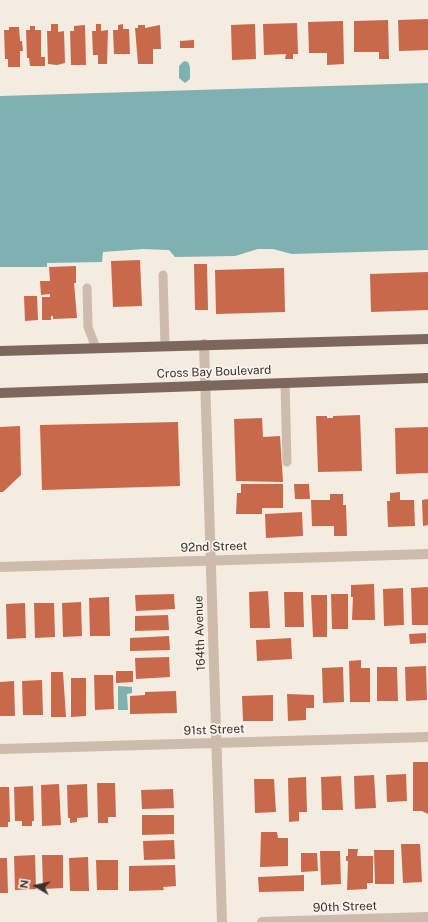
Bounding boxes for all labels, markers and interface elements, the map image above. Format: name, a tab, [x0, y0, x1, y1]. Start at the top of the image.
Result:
street label: Cross Bay Boulevard	[156, 363, 272, 381]
street label: 92nd Street	[180, 539, 248, 555]
street label: 164th Avenue	[191, 595, 209, 671]
street label: 91st Street	[183, 722, 245, 738]
north arrow	[16, 866, 56, 906]
text: N	[18, 879, 31, 889]
street label: 90th Street	[313, 899, 377, 915]

